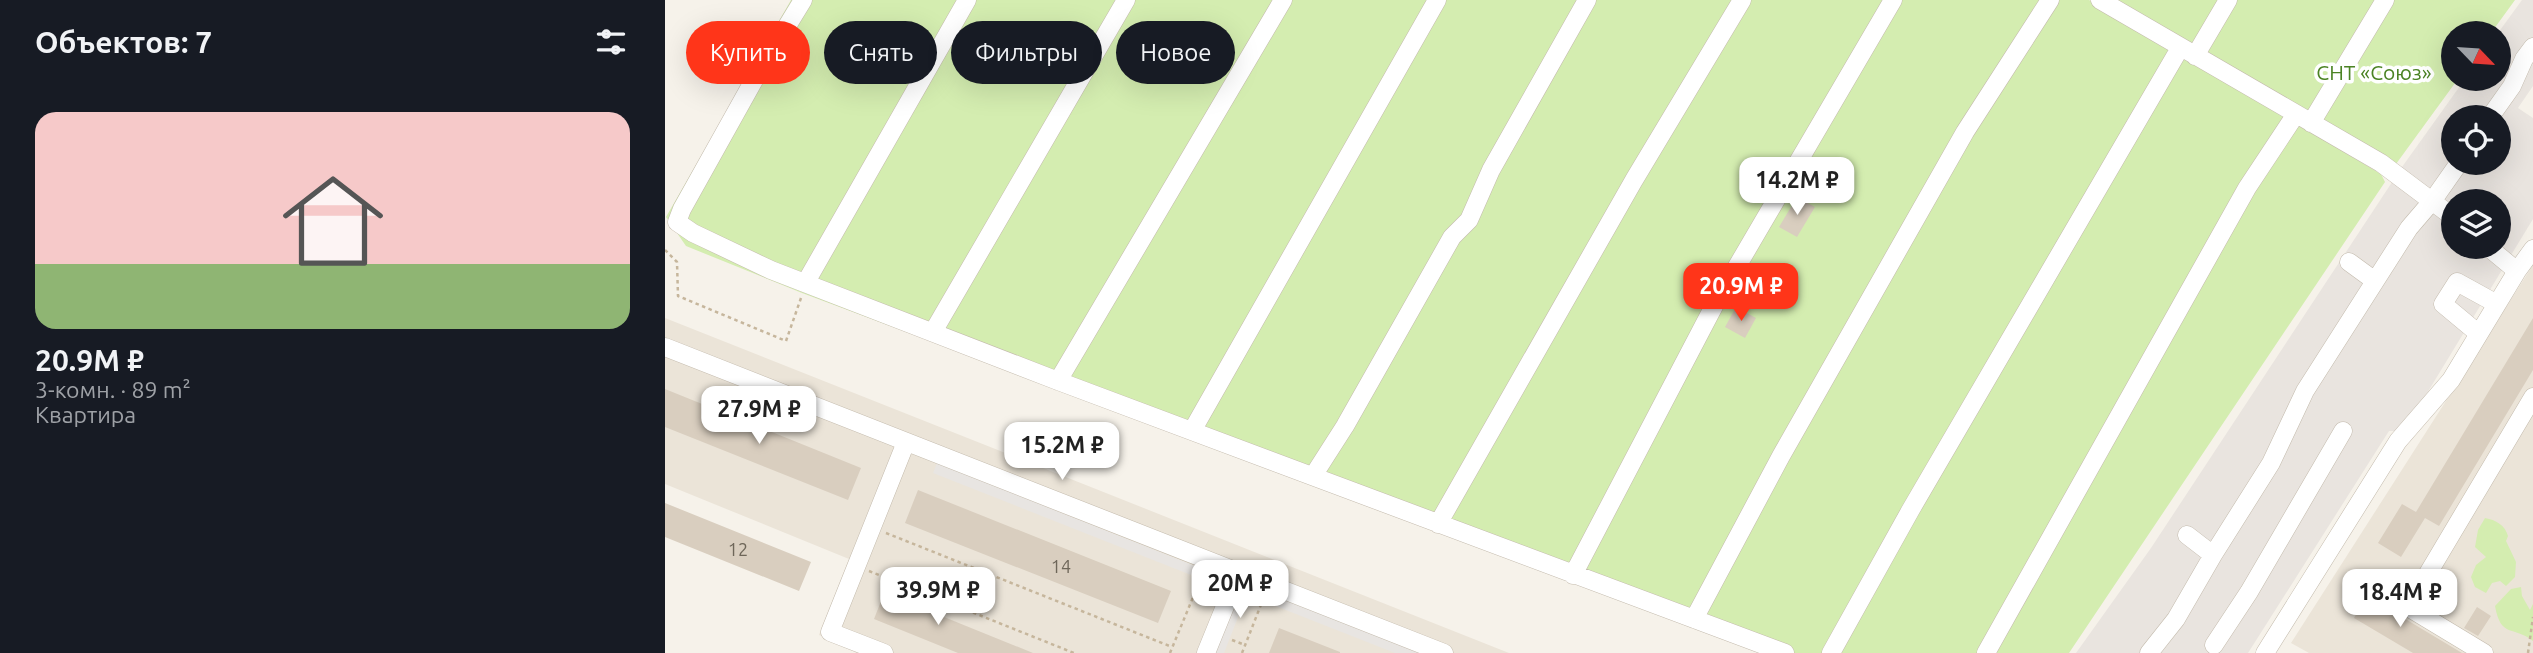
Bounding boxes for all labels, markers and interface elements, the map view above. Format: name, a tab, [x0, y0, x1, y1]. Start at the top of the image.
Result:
chip: Купить	[686, 21, 810, 84]
chip: Снять	[824, 21, 937, 84]
chip: Фильтры	[951, 21, 1102, 84]
chip: Новое	[1116, 21, 1235, 84]
north arrow	[2441, 21, 2511, 91]
map controls	[2441, 21, 2511, 259]
icon: filters	[592, 23, 630, 61]
text: Объектов: 7	[35, 25, 212, 59]
park label: СНТ «Союз»	[2316, 60, 2432, 84]
button: locate	[2441, 105, 2511, 175]
icon: home	[270, 158, 396, 284]
pin: 14.2M ₽	[1732, 158, 1862, 217]
text: 14.2M ₽	[1755, 167, 1839, 192]
button: layers	[2441, 189, 2511, 259]
pin: 20.9M ₽	[1676, 264, 1806, 323]
text: 20.9M ₽	[1699, 273, 1783, 298]
text: 20.9M ₽	[35, 343, 144, 377]
text: 3-комн. · 89 m²	[35, 377, 191, 402]
pin: 27.9M ₽	[694, 386, 824, 446]
text: 27.9M ₽	[717, 396, 801, 421]
text: Квартира	[35, 402, 136, 427]
pin: 15.2M ₽	[997, 422, 1127, 482]
text: 15.2M ₽	[1020, 432, 1104, 457]
house number: 12	[728, 539, 748, 559]
house number: 14	[1051, 556, 1071, 576]
pin: 20M ₽	[1191, 560, 1289, 620]
pin: 39.9M ₽	[873, 568, 1003, 627]
text: 20M ₽	[1208, 570, 1272, 595]
pin: 18.4M ₽	[2335, 570, 2465, 629]
text: 39.9M ₽	[896, 577, 980, 602]
text: 18.4M ₽	[2358, 579, 2442, 604]

